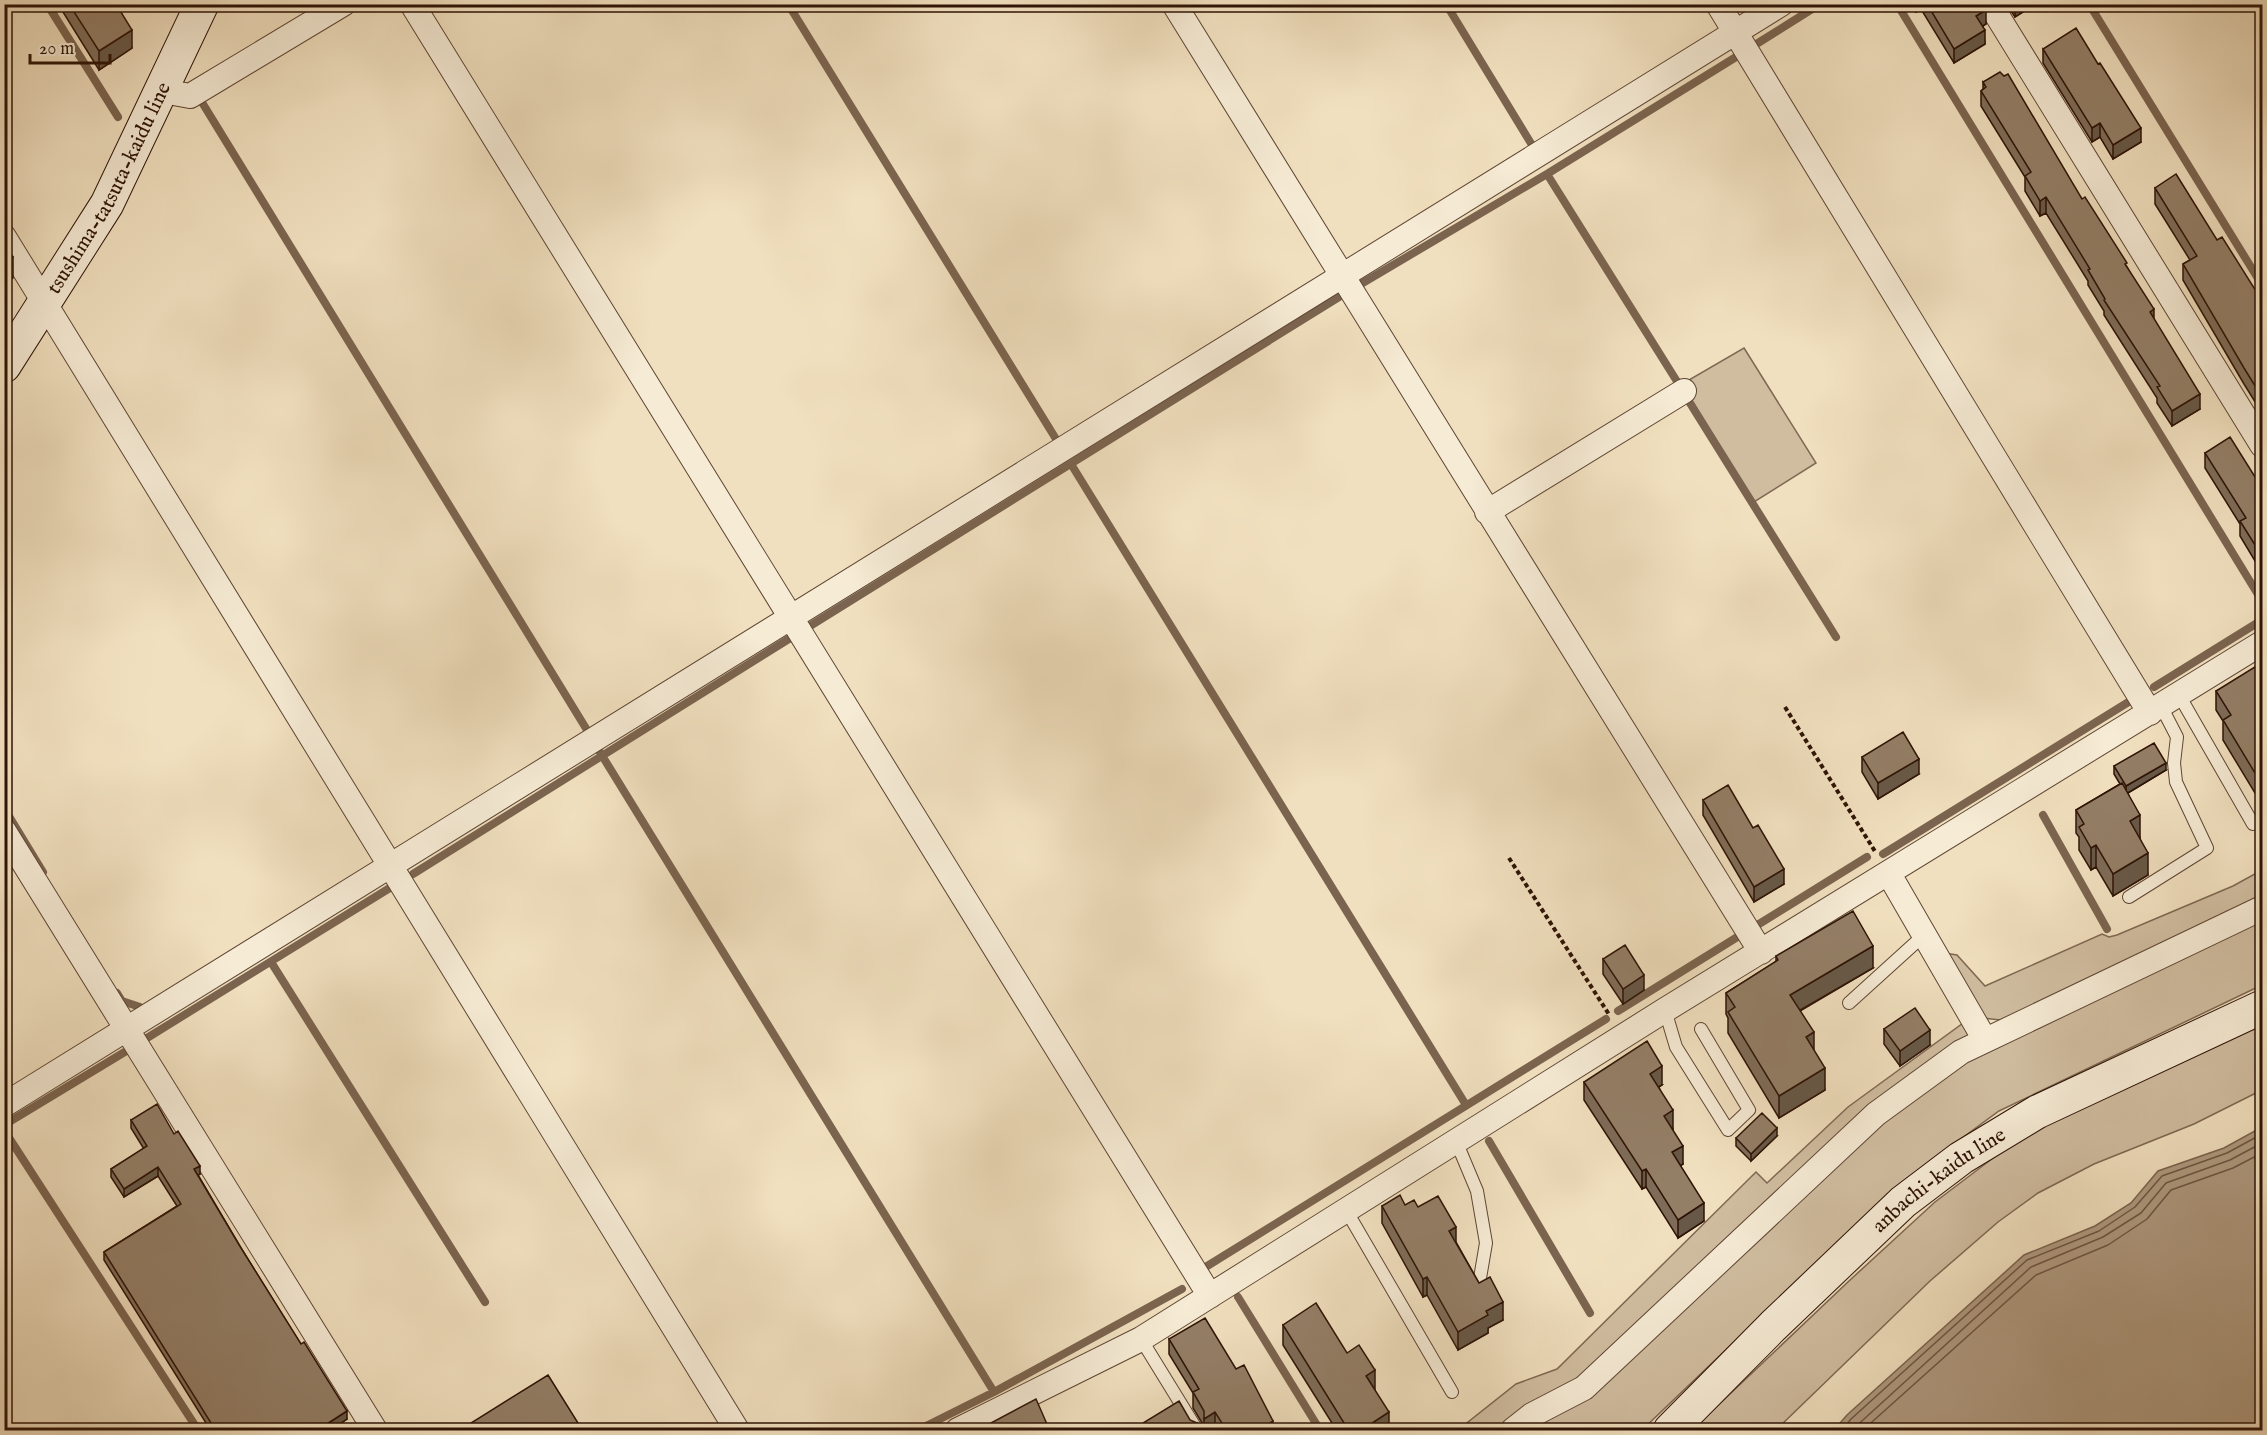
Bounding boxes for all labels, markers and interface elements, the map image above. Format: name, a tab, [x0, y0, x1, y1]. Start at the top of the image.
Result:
scale bar	[30, 27, 110, 65]
text: 20 m	[39, 38, 74, 61]
street label: tsushima-tatsuta-kaidu line	[41, 78, 178, 300]
street label: anbachi-kaidu line	[1867, 1122, 2012, 1239]

